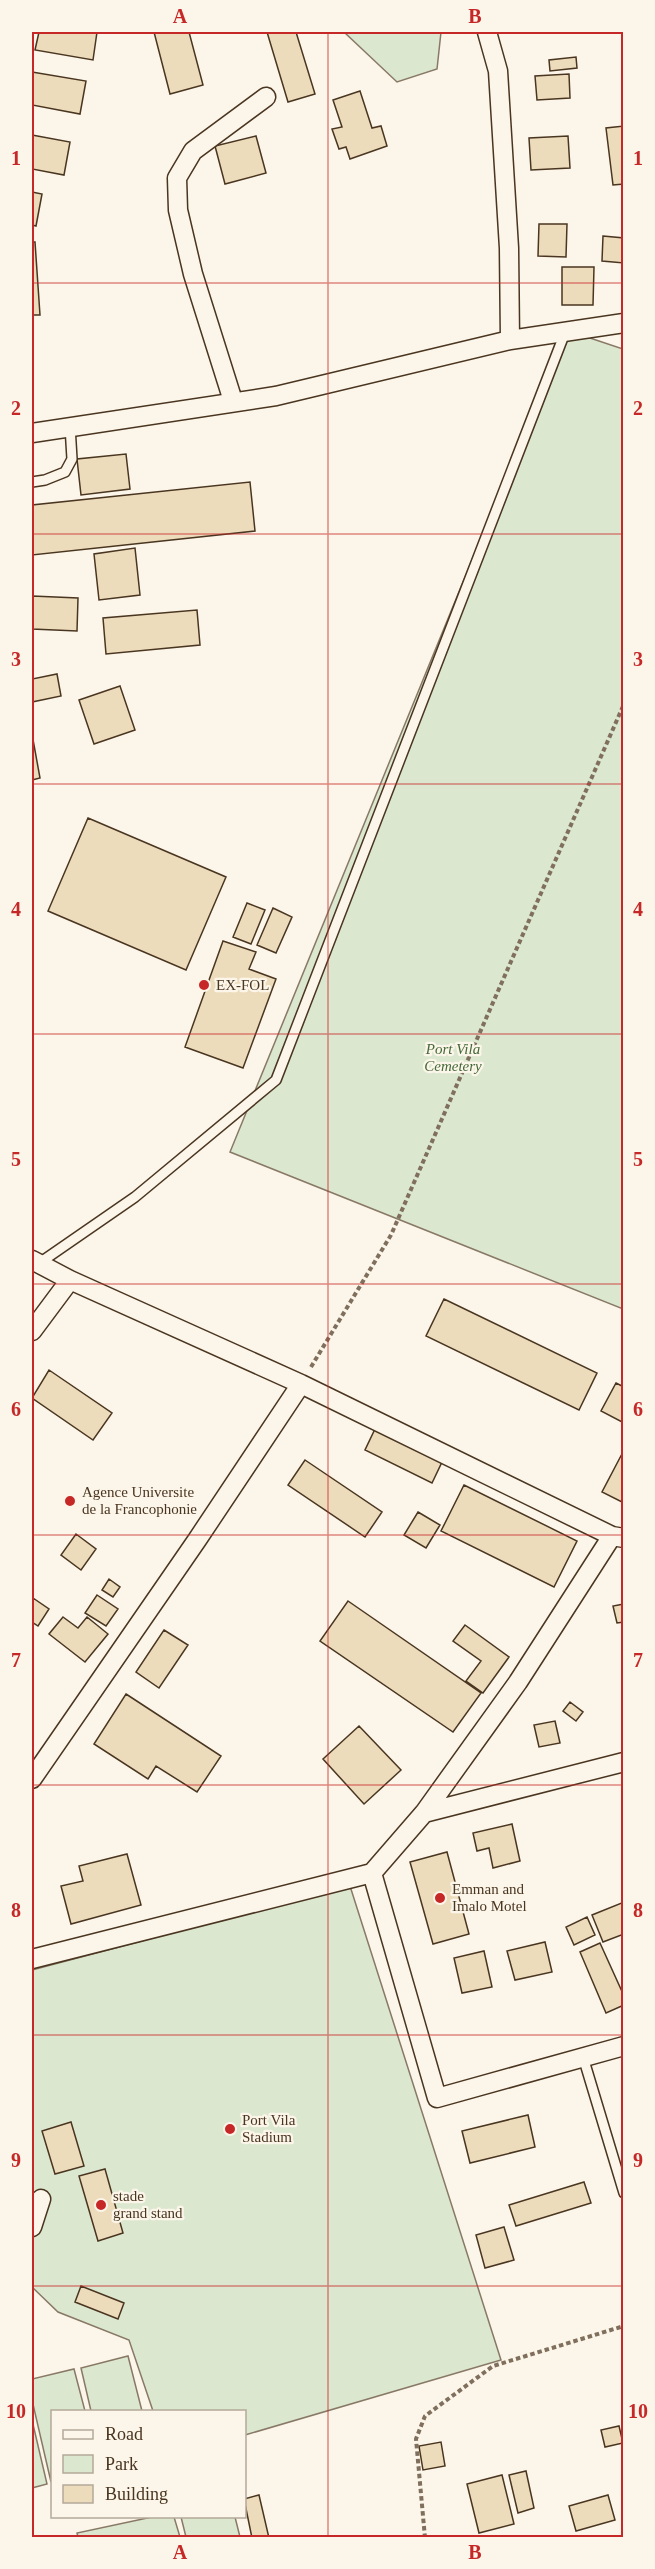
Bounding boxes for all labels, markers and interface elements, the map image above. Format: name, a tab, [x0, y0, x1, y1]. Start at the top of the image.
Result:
text: A	[173, 5, 188, 27]
text: B	[468, 5, 482, 27]
text: 1	[11, 147, 21, 169]
text: 1	[633, 147, 643, 169]
text: 2	[11, 397, 21, 419]
text: 2	[633, 397, 643, 419]
text: 3	[11, 648, 21, 670]
text: 3	[633, 648, 643, 670]
text: 4	[11, 898, 21, 920]
text: 4	[633, 898, 643, 920]
place label: EX-FOL	[216, 977, 269, 993]
marker: EX-FOL	[197, 978, 211, 992]
park label: Port Vila Cemetery	[424, 1041, 482, 1074]
text: 5	[11, 1148, 21, 1170]
text: 5	[633, 1148, 643, 1170]
text: 6	[11, 1398, 21, 1420]
text: 6	[633, 1398, 643, 1420]
place label: Agence Universite de la Francophonie	[82, 1484, 197, 1517]
marker: Agence Universite de la Francophonie	[63, 1494, 77, 1508]
text: 7	[11, 1649, 21, 1671]
text: 7	[633, 1649, 643, 1671]
place label: Emman and Imalo Motel	[452, 1881, 527, 1914]
marker: Emman and Imalo Motel	[433, 1891, 447, 1905]
text: 8	[11, 1899, 21, 1921]
text: 8	[633, 1899, 643, 1921]
place label: Port Vila Stadium	[242, 2112, 296, 2145]
marker: Port Vila Stadium	[223, 2122, 237, 2136]
text: 9	[11, 2149, 21, 2171]
text: 9	[633, 2149, 643, 2171]
place label: stade grand stand	[113, 2188, 183, 2221]
marker: stade grand stand	[94, 2198, 108, 2212]
text: 10	[6, 2400, 26, 2422]
text: 10	[628, 2400, 648, 2422]
legend	[51, 2410, 246, 2518]
text: Road	[105, 2424, 143, 2444]
text: Park	[105, 2454, 138, 2474]
text: Building	[105, 2484, 168, 2504]
text: A	[173, 2541, 188, 2563]
text: B	[468, 2541, 482, 2563]

